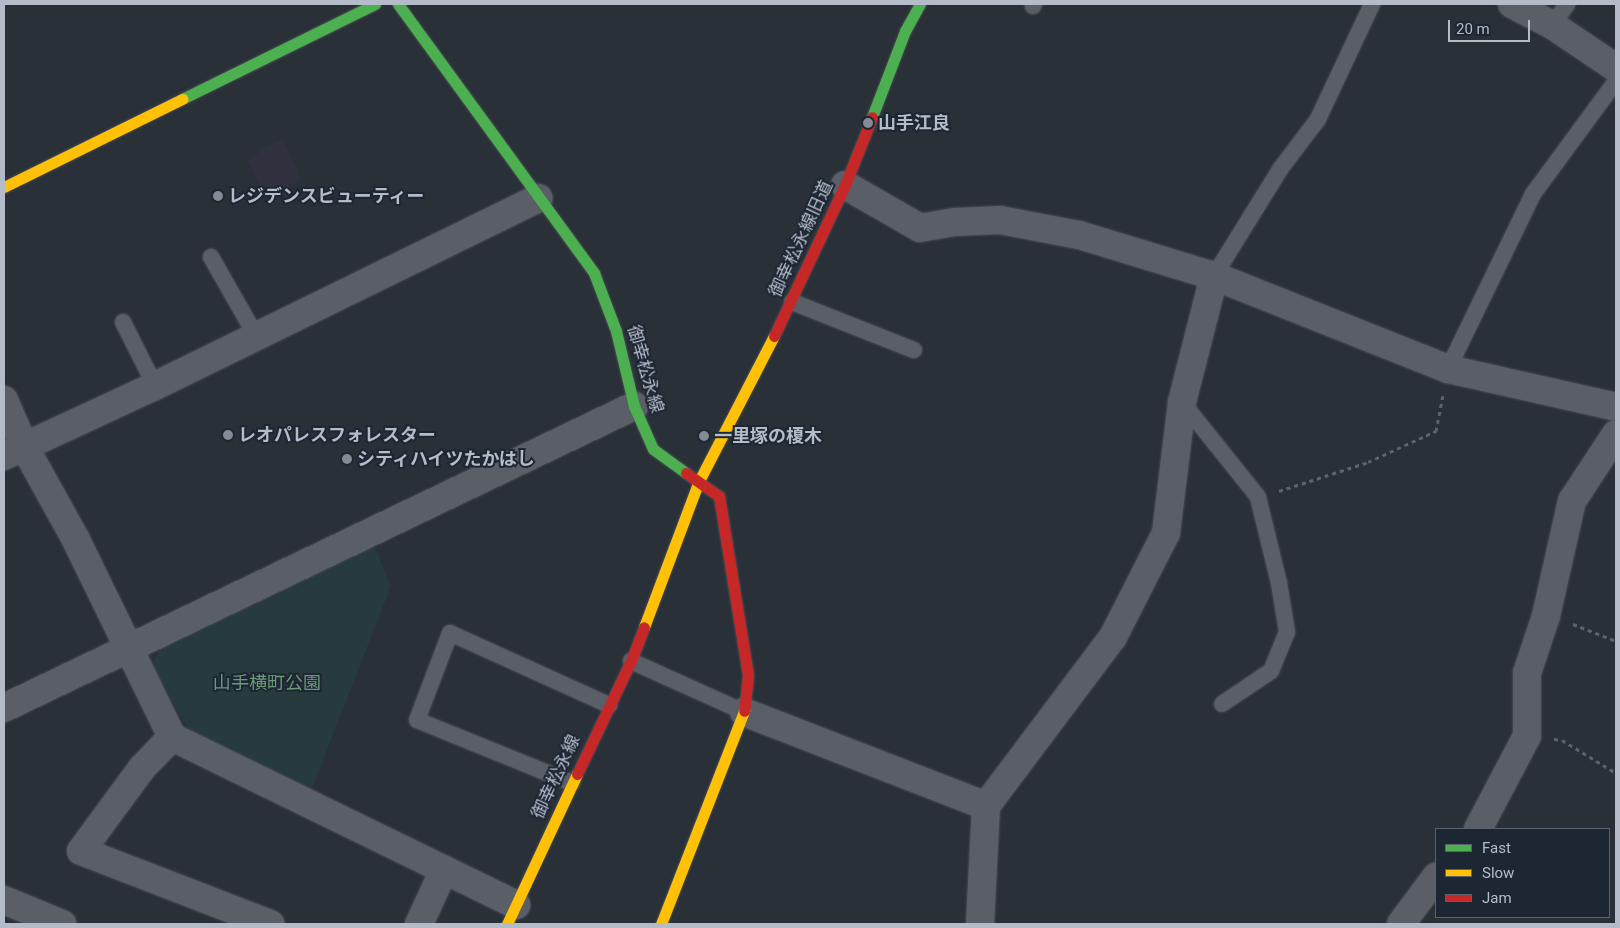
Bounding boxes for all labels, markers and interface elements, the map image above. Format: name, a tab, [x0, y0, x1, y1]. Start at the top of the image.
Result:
scale bar	[1450, 10, 1532, 42]
text: 20 m	[1456, 20, 1490, 38]
place label: 山手江良	[878, 112, 950, 134]
marker: 山手江良	[862, 117, 874, 129]
street label: 御幸松永線旧道	[765, 177, 837, 301]
place label: レジデンスビューティー	[228, 185, 426, 207]
marker: レジデンスビューティー	[212, 190, 224, 202]
street label: 御幸松永線	[622, 323, 668, 415]
place label: レオパレスフォレスター	[238, 424, 436, 446]
place label: 一里塚の榎木	[714, 425, 822, 447]
marker: レオパレスフォレスター	[222, 429, 234, 441]
marker: 一里塚の榎木	[698, 430, 710, 442]
place label: シティハイツたかはし	[357, 448, 537, 470]
marker: シティハイツたかはし	[341, 453, 353, 465]
park label: 山手横町公園	[213, 672, 321, 694]
street label: 御幸松永線	[527, 732, 585, 822]
legend	[1435, 828, 1610, 918]
text: Fast	[1482, 839, 1511, 857]
text: Slow	[1482, 864, 1514, 882]
text: Jam	[1482, 889, 1512, 907]

